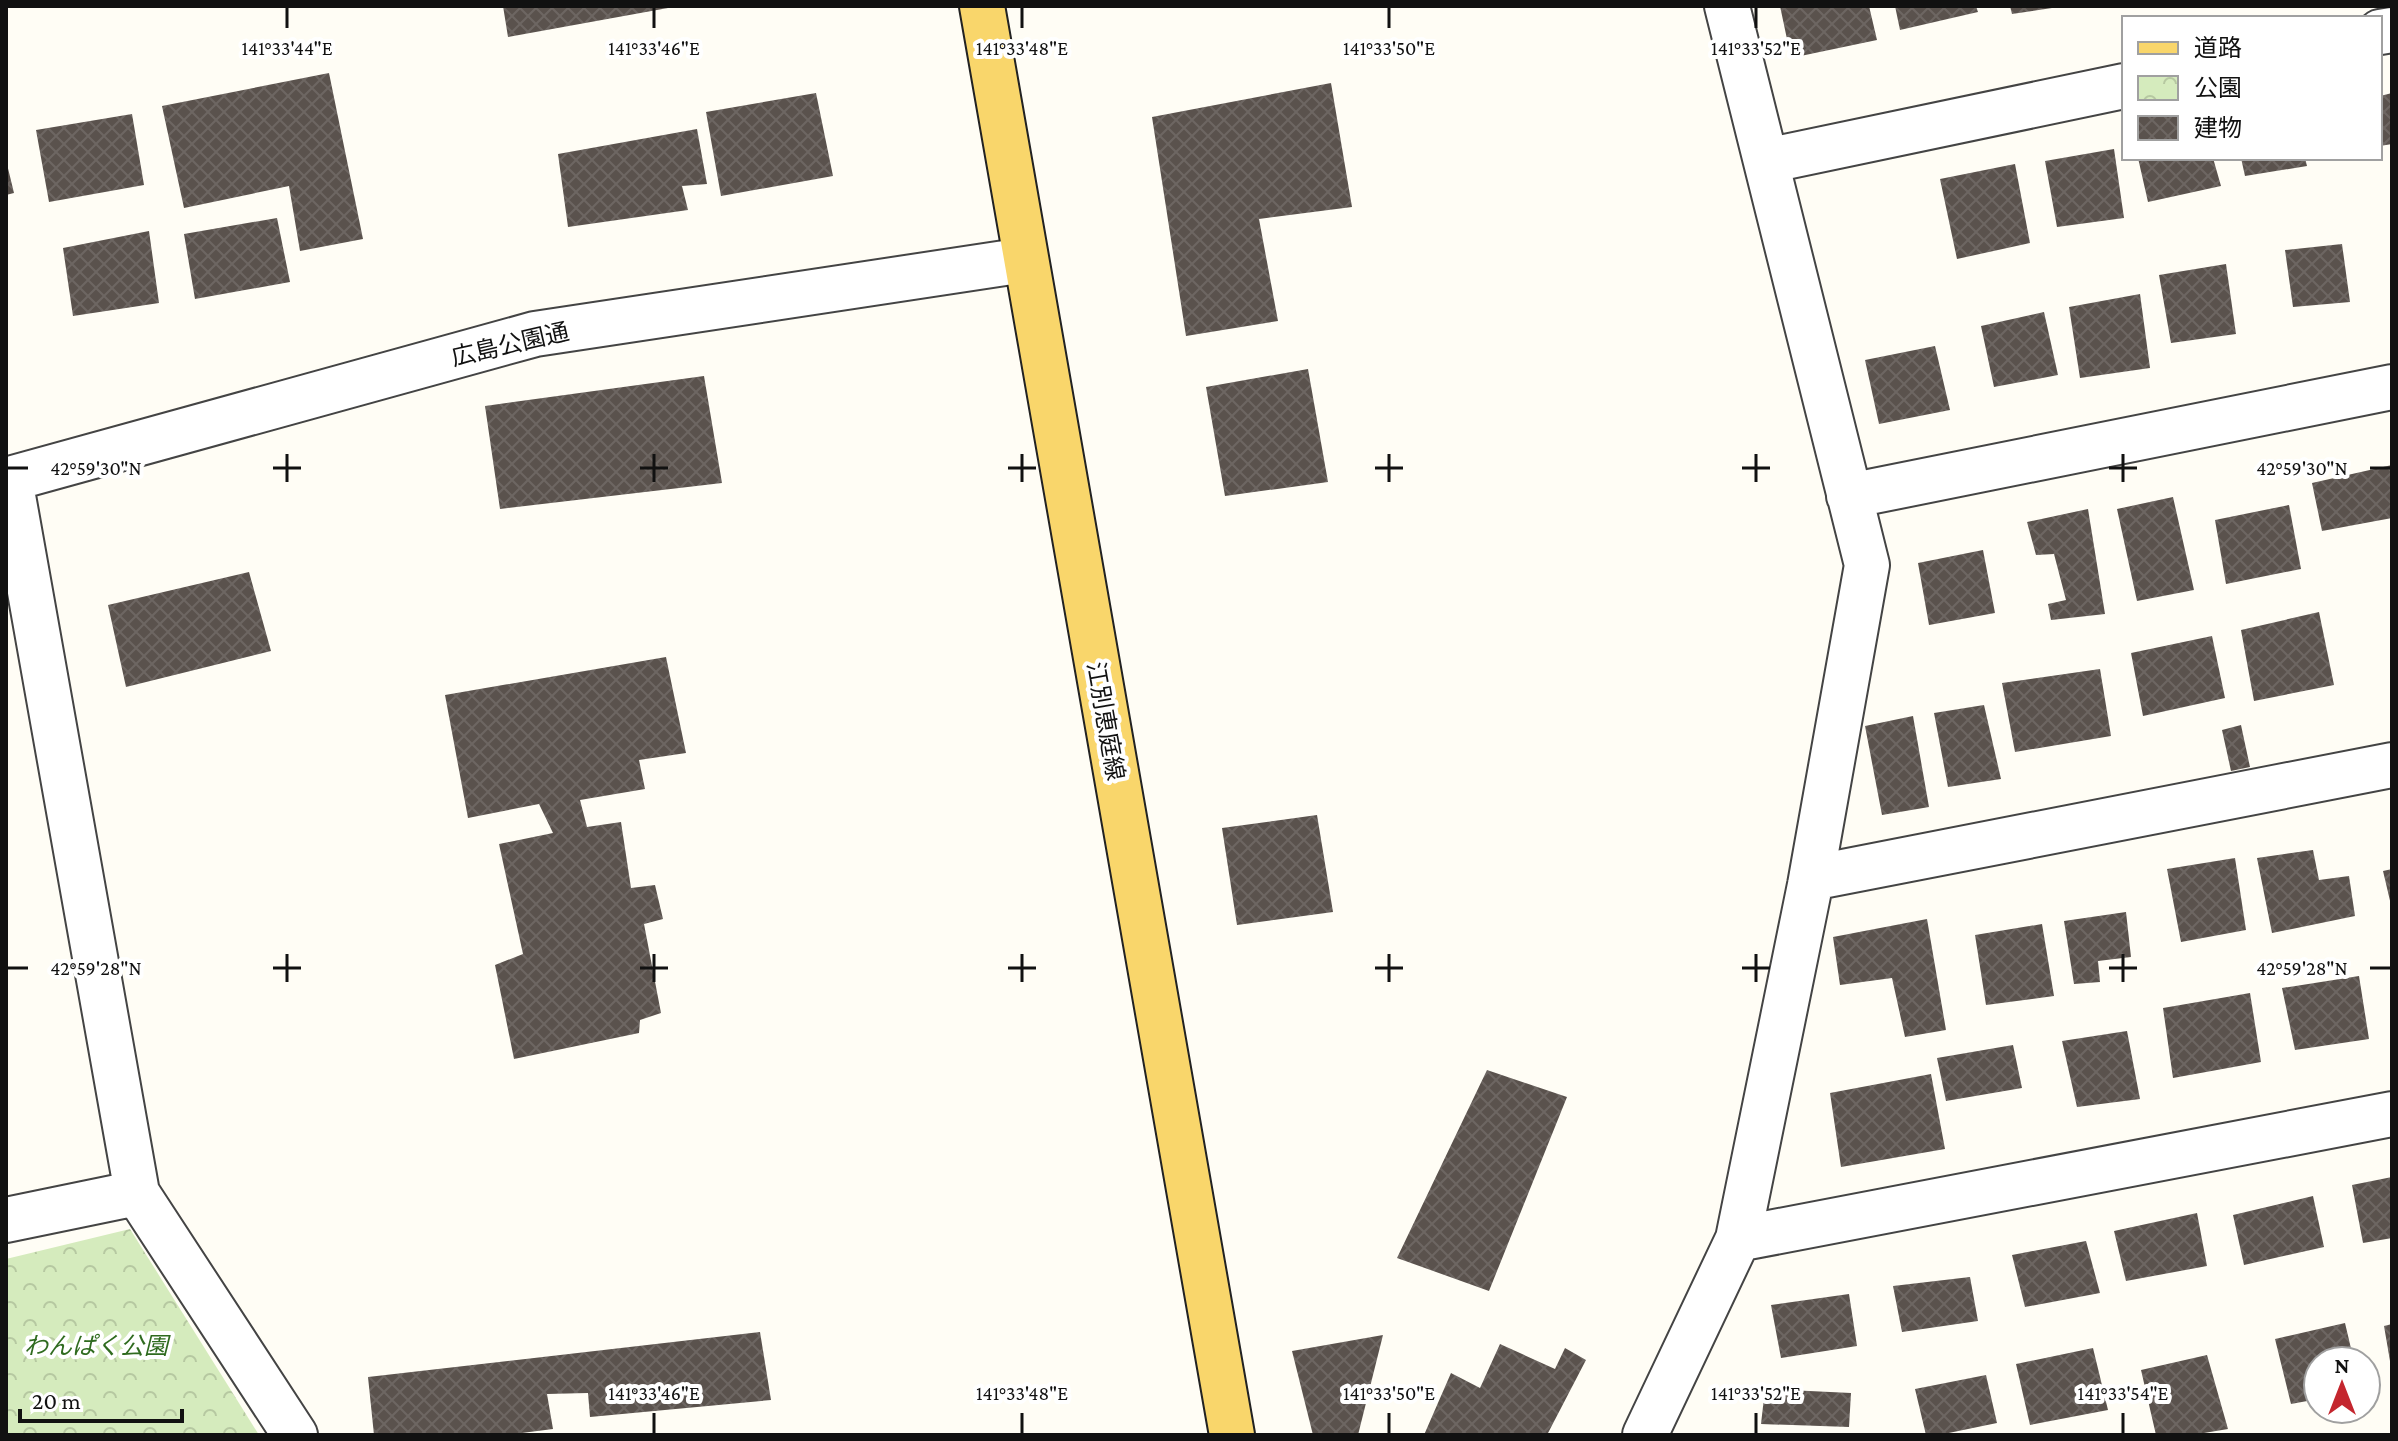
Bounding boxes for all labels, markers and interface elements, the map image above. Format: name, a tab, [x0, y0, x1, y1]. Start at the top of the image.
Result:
legend	[2122, 16, 2382, 160]
text: 道路	[2194, 34, 2242, 61]
text: 141°33'44"E	[241, 37, 333, 59]
text: 141°33'46"E	[608, 37, 700, 59]
text: 141°33'48"E	[976, 37, 1068, 59]
text: 141°33'50"E	[1343, 37, 1435, 59]
text: 141°33'52"E	[1711, 37, 1801, 59]
text: 公園	[2194, 74, 2242, 101]
text: 建物	[2194, 114, 2242, 141]
street label: 広島公園通	[449, 317, 571, 371]
text: 42°59'30"N	[50, 457, 142, 479]
text: 42°59'30"N	[2256, 457, 2348, 479]
street label: 江別恵庭線	[1082, 660, 1130, 782]
text: 42°59'28"N	[50, 957, 142, 979]
text: 42°59'28"N	[2256, 957, 2348, 979]
park label: わんぱく公園	[24, 1332, 171, 1359]
north arrow	[2302, 1345, 2382, 1425]
text: N	[2335, 1353, 2350, 1378]
scale bar	[20, 1373, 182, 1423]
text: 141°33'46"E	[608, 1382, 700, 1404]
text: 141°33'48"E	[976, 1382, 1068, 1404]
text: 141°33'50"E	[1343, 1382, 1435, 1404]
text: 141°33'52"E	[1711, 1382, 1801, 1404]
text: 141°33'54"E	[2078, 1382, 2169, 1404]
text: 20 m	[32, 1387, 81, 1414]

